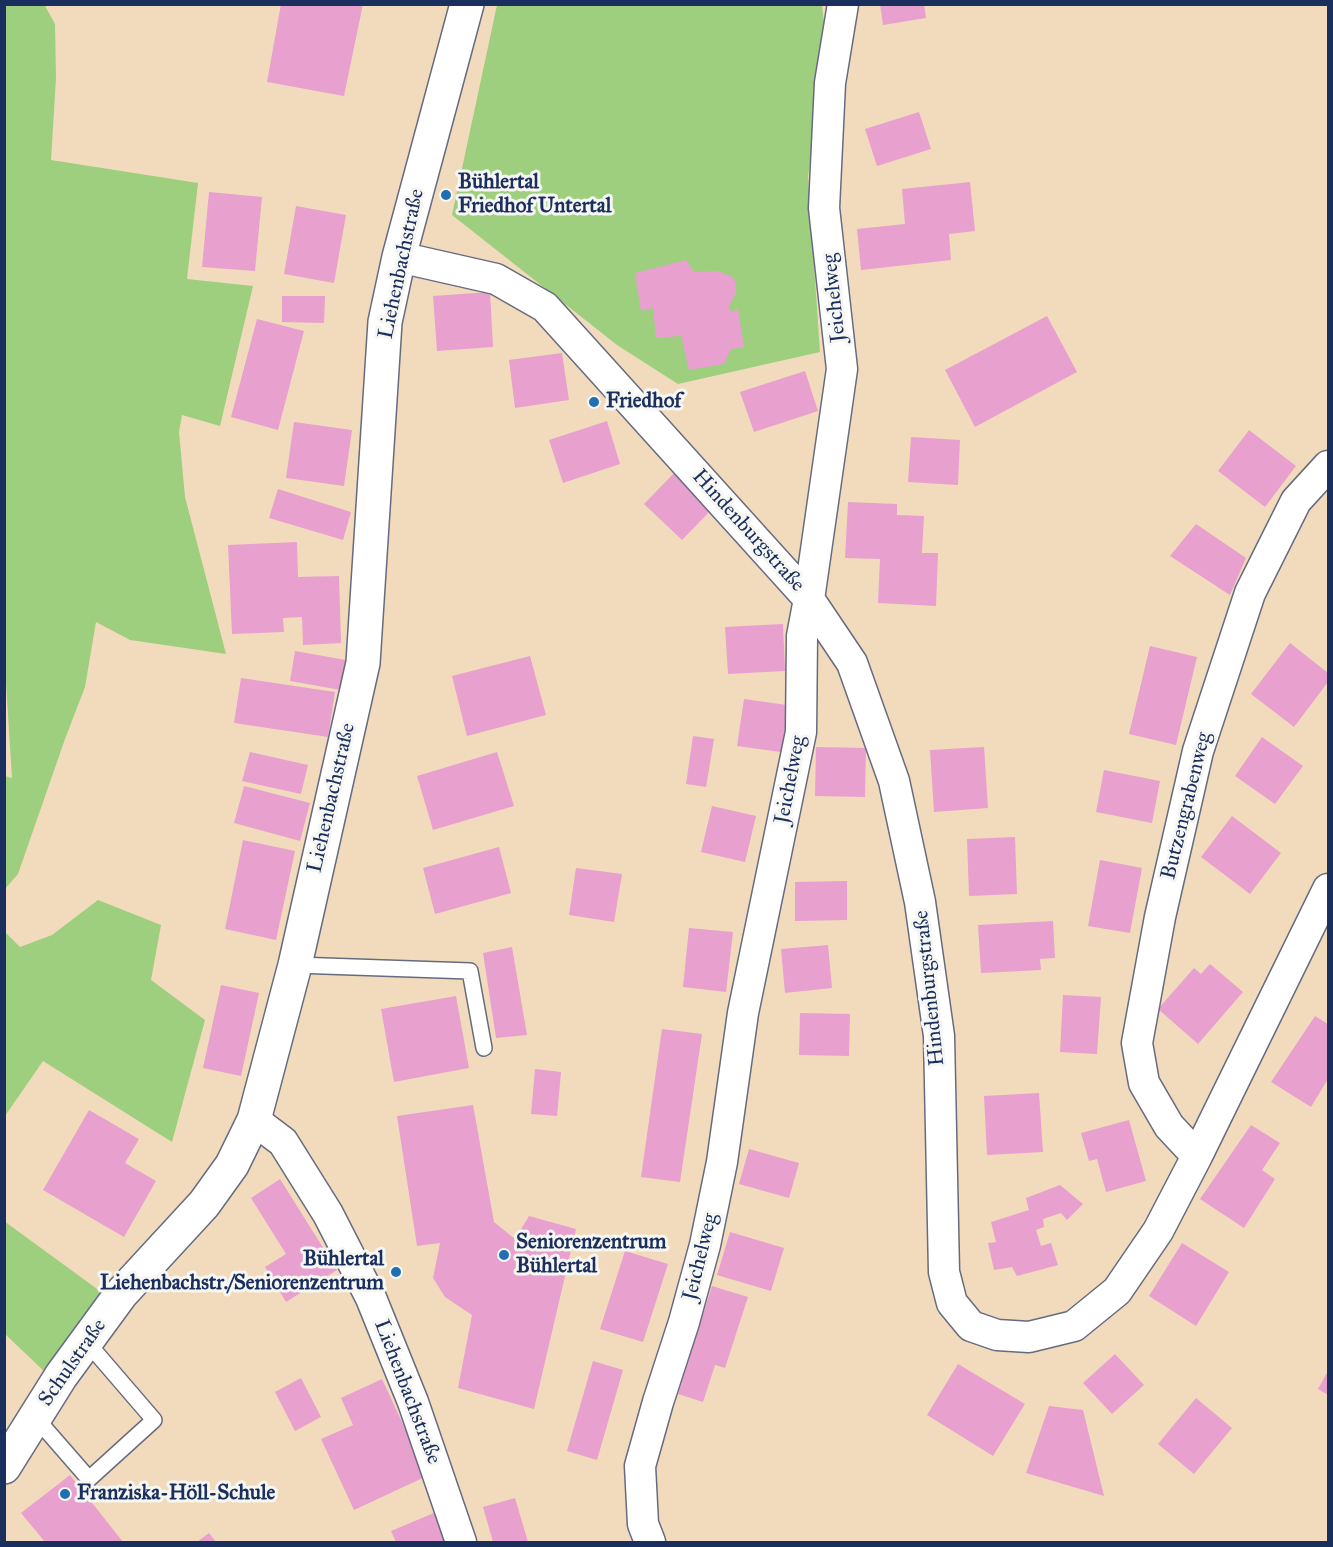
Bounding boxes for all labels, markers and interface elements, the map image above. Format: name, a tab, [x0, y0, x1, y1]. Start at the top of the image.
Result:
place label: Bühlertal Friedhof Untertal	[458, 170, 611, 220]
street label: Liehenbachstraße	[374, 187, 430, 341]
marker: Bühlertal Friedhof Untertal	[439, 188, 453, 202]
street label: Jeichelweg	[818, 252, 852, 344]
place label: Friedhof	[606, 389, 681, 415]
marker: Friedhof	[587, 395, 601, 409]
street label: Hindenburgstraße	[686, 464, 810, 598]
street label: Liehenbachstraße	[303, 721, 361, 875]
street label: Butzengrabenweg	[1157, 730, 1217, 882]
street label: Jeichelweg	[770, 734, 812, 826]
street label: Hindenburgstraße	[909, 909, 951, 1067]
street label: Jeichelweg	[678, 1211, 724, 1303]
place label: Seniorenzentrum Bühlertal	[516, 1230, 666, 1280]
place label: Bühlertal Liehenbachstr./Seniorenzentrum	[100, 1247, 384, 1297]
marker: Seniorenzentrum Bühlertal	[497, 1248, 511, 1262]
marker: Bühlertal Liehenbachstr./Seniorenzentrum	[389, 1265, 403, 1279]
street label: Schulstraße	[34, 1314, 112, 1412]
street label: Liehenbachstraße	[368, 1316, 446, 1468]
place label: Franziska-Höll-Schule	[77, 1481, 275, 1507]
marker: Franziska-Höll-Schule	[58, 1487, 72, 1501]

